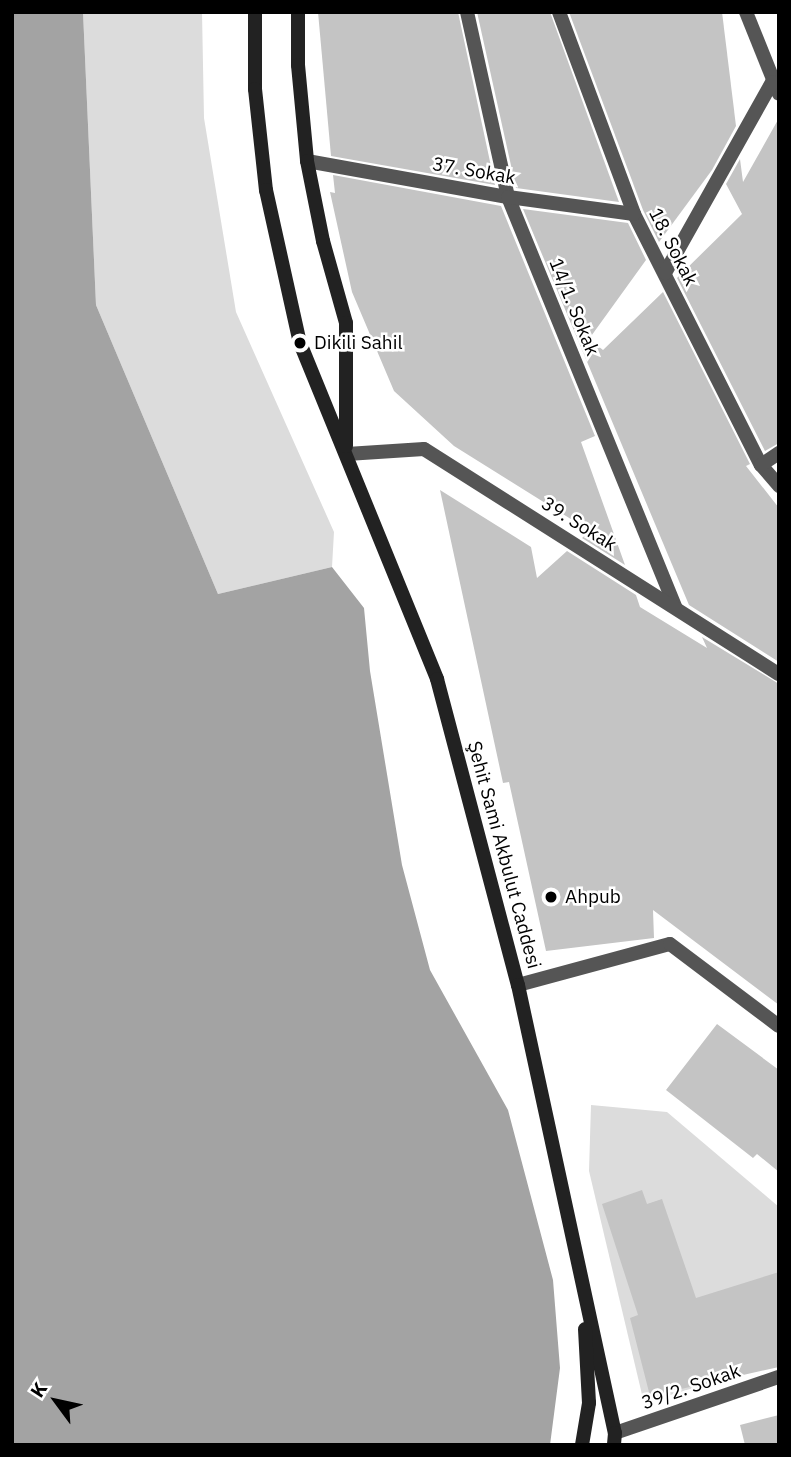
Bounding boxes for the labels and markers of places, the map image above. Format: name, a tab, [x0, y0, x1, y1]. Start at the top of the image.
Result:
place label: Dikili Sahil	[314, 332, 403, 354]
marker: Dikili Sahil	[292, 335, 308, 351]
place label: Ahpub	[565, 886, 621, 908]
marker: Ahpub	[543, 889, 559, 905]

